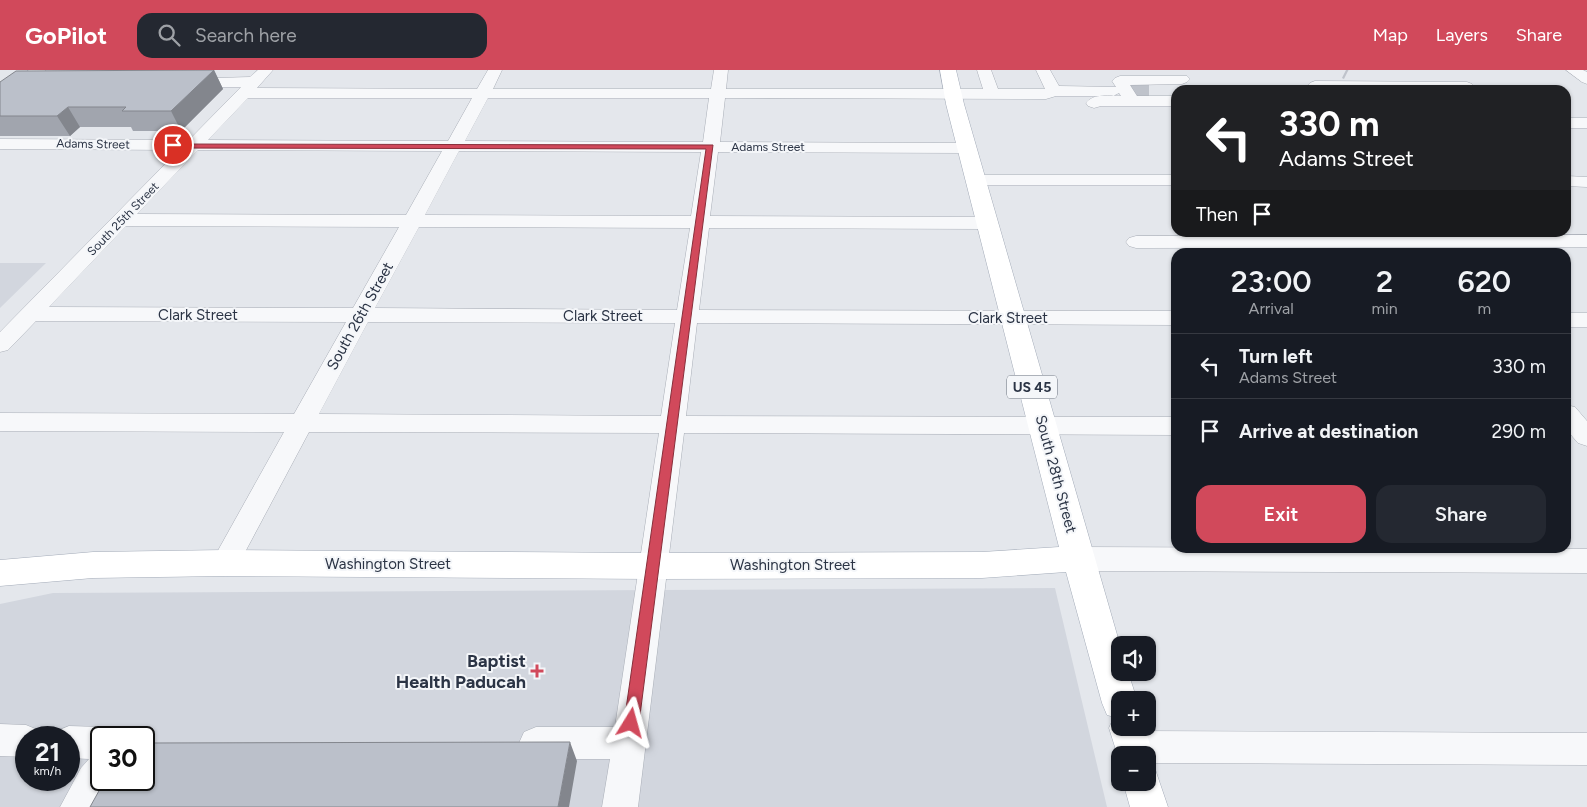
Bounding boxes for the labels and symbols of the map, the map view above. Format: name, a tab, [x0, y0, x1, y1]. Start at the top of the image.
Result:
pin	[152, 124, 194, 166]
street label: Adams Street	[56, 136, 130, 152]
street label: Adams Street	[731, 140, 805, 154]
street label: South 25th Street	[84, 179, 162, 259]
street label: South 26th Street	[323, 259, 397, 373]
street label: Clark Street	[158, 306, 238, 324]
street label: Clark Street	[563, 307, 643, 325]
street label: Clark Street	[968, 309, 1048, 327]
road number: US 45	[1007, 376, 1057, 398]
street label: South 28th Street	[1032, 413, 1080, 535]
street label: Washington Street	[325, 555, 451, 573]
street label: Washington Street	[730, 556, 856, 574]
place label: Baptist Health Paducah	[396, 650, 526, 693]
marker: Baptist Health Paducah	[530, 664, 544, 678]
position arrow	[604, 696, 656, 748]
speed limit sign: 30	[90, 726, 155, 791]

